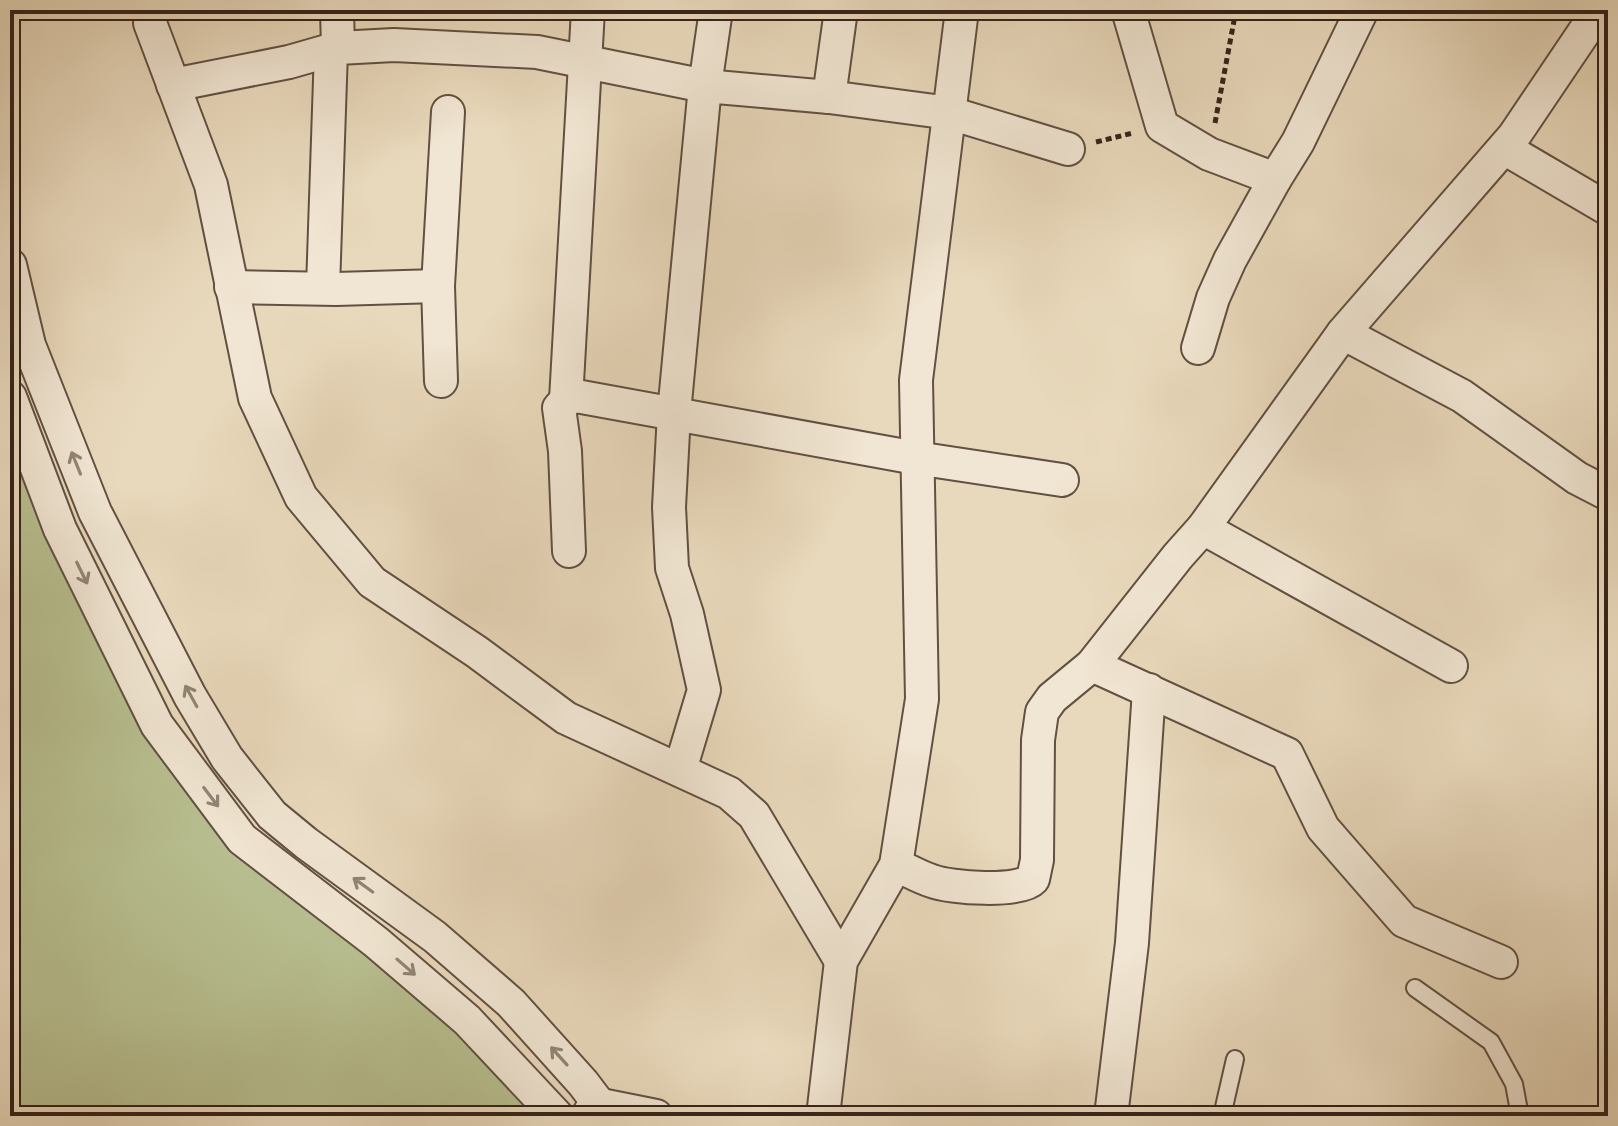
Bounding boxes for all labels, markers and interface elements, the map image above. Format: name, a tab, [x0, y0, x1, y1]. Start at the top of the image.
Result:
one-way arrow	[68, 451, 82, 476]
one-way arrow	[74, 560, 90, 584]
one-way arrow	[182, 685, 198, 708]
one-way arrow	[202, 786, 219, 807]
one-way arrow	[353, 877, 375, 894]
one-way arrow	[395, 958, 415, 976]
one-way arrow	[550, 1046, 568, 1066]

